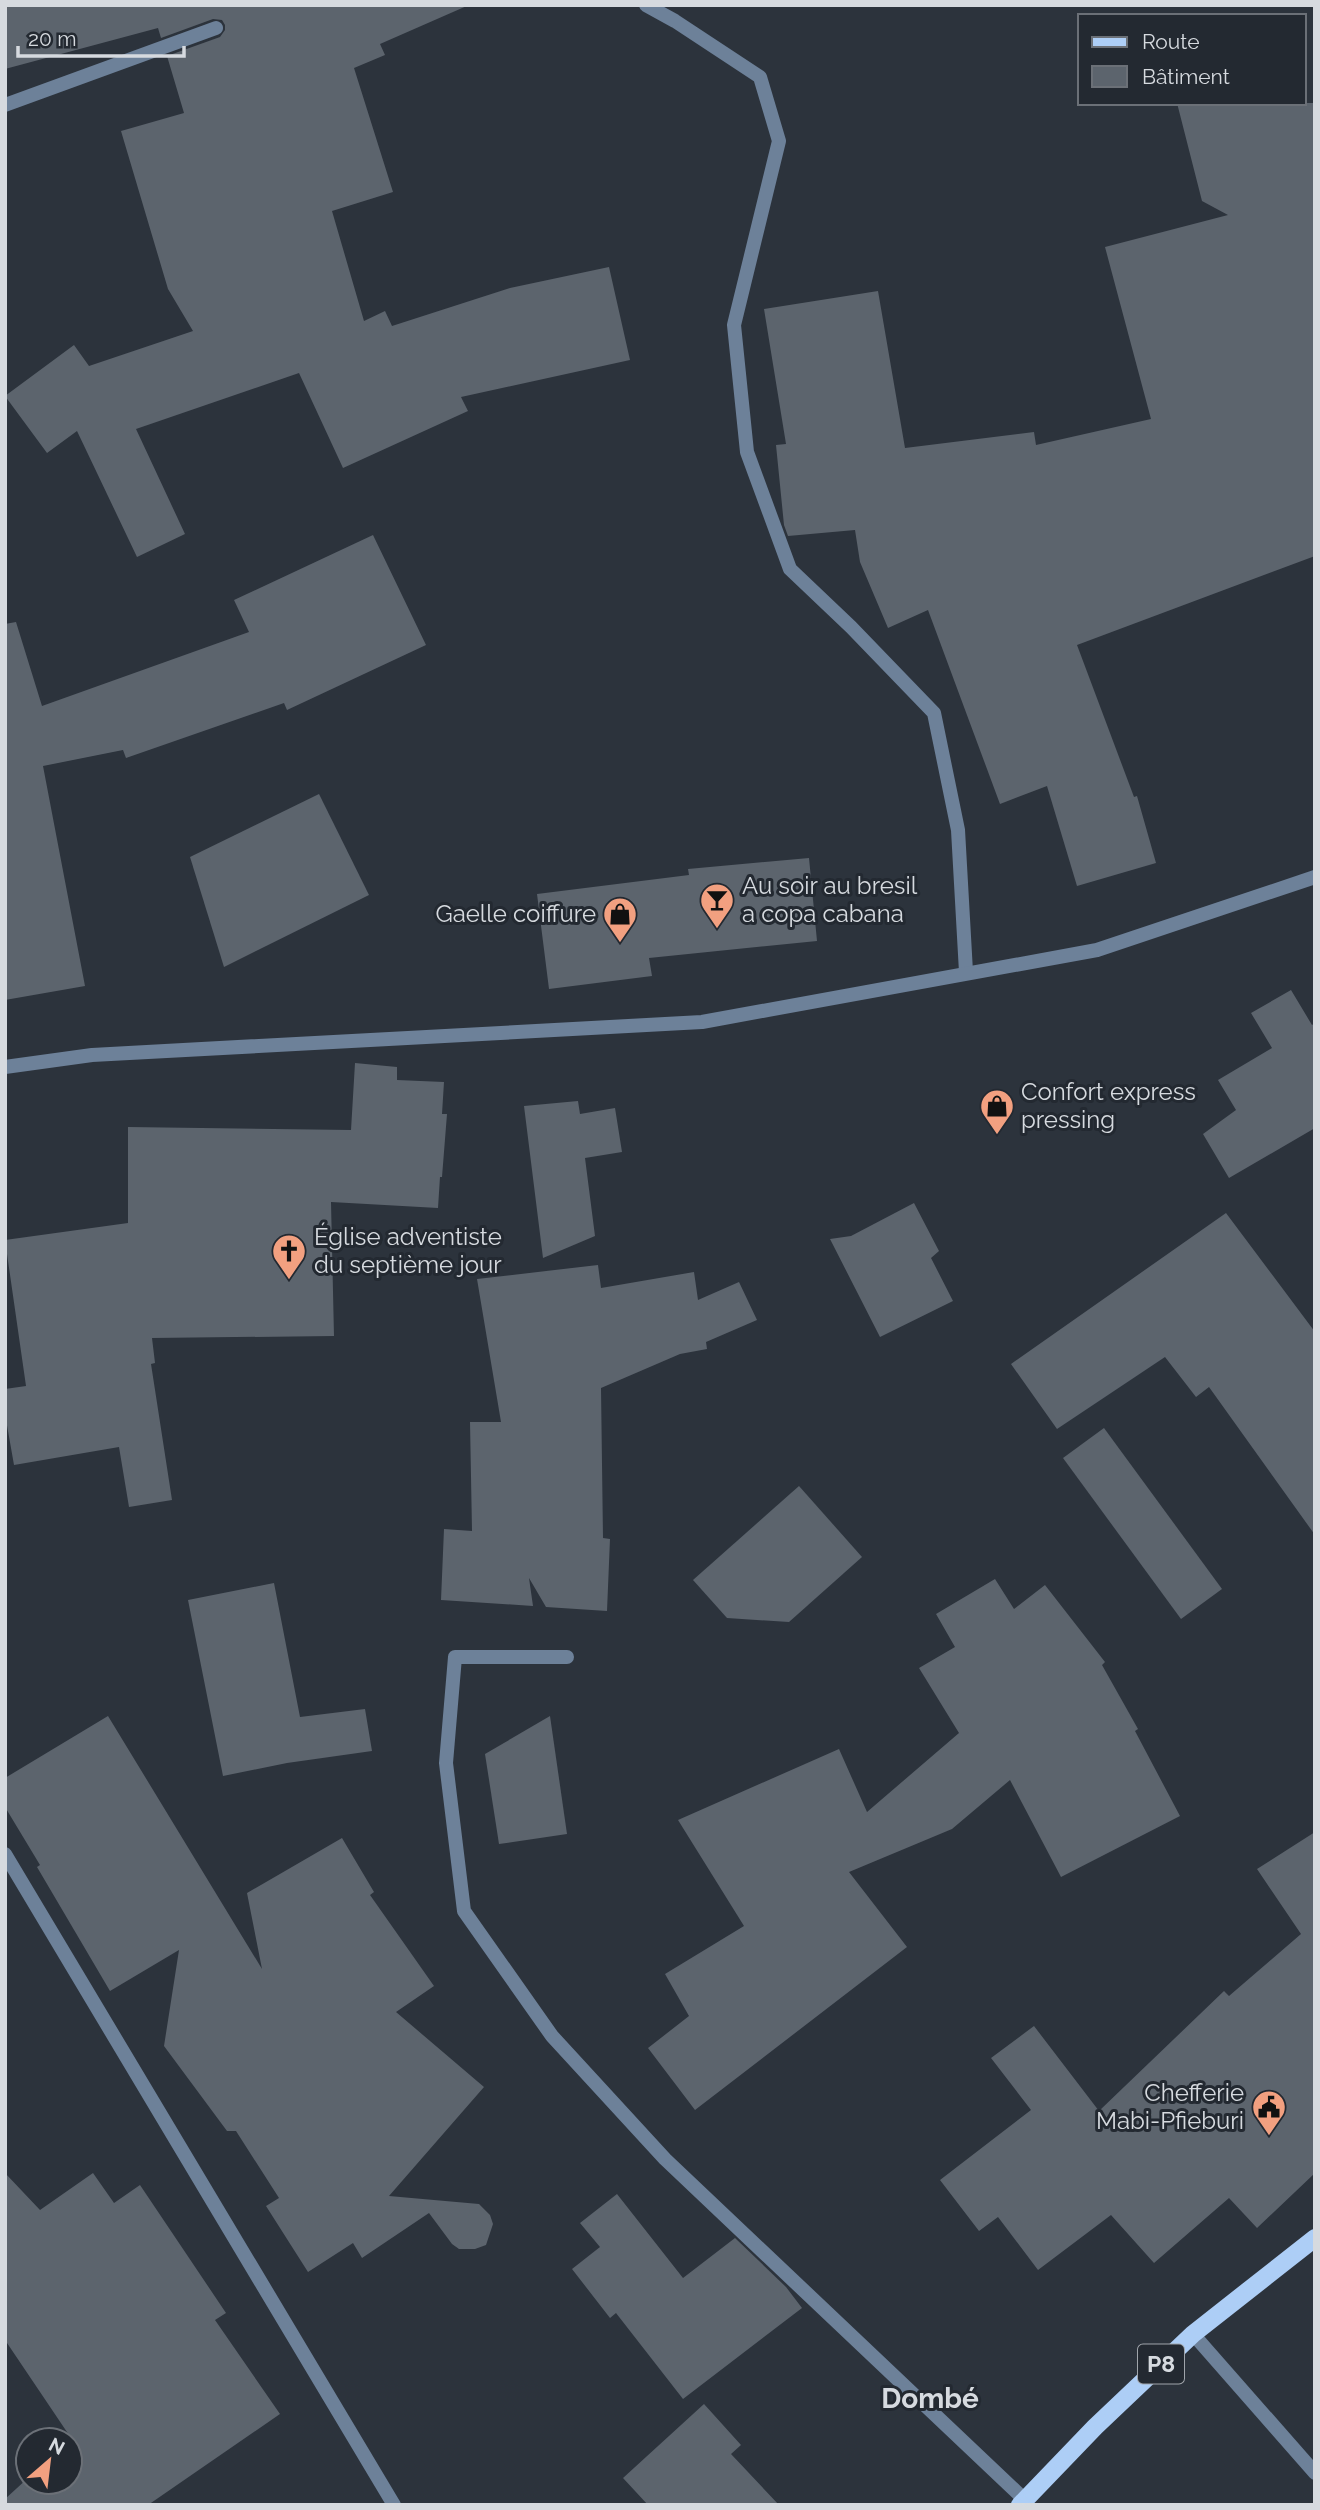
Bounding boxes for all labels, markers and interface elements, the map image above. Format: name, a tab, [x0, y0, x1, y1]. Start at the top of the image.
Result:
scale bar	[18, 14, 184, 58]
legend	[1078, 14, 1306, 105]
text: 20 m	[28, 26, 76, 51]
text: Route	[1142, 29, 1200, 54]
text: Bâtiment	[1142, 64, 1230, 89]
place label: Au soir au bresil a copa cabana	[742, 871, 918, 928]
bar icon: Au soir au bresil a copa cabana	[698, 881, 736, 930]
shop icon: Gaelle coiffure	[601, 895, 639, 944]
place label: Gaelle coiffure	[435, 899, 596, 928]
place label: Confort express pressing	[1021, 1077, 1196, 1134]
shop icon: Confort express pressing	[978, 1087, 1016, 1136]
place label: Église adventiste du septième jour	[314, 1222, 502, 1279]
church icon: Église adventiste du septième jour	[270, 1232, 308, 1281]
place label: Chefferie Mabi-Pfieburi	[1096, 2078, 1244, 2135]
public building icon: Chefferie Mabi-Pfieburi	[1250, 2088, 1288, 2137]
road number: P8	[1138, 2344, 1184, 2384]
district label: Dombé	[881, 2382, 979, 2415]
north arrow	[14, 2426, 84, 2496]
text: N	[45, 2433, 69, 2459]

